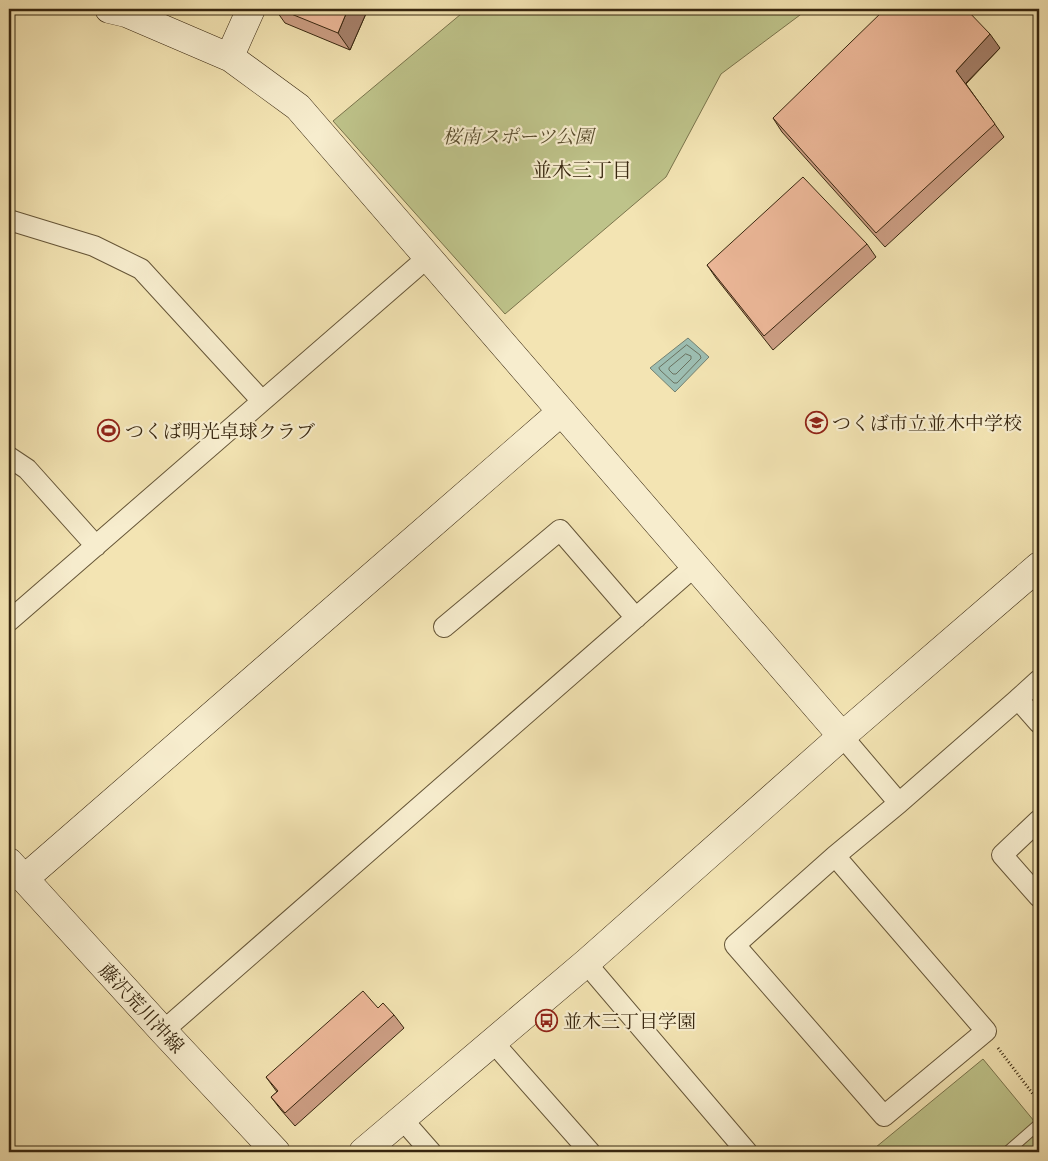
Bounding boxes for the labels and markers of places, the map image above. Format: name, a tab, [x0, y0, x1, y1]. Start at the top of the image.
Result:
school or university icon: つくば市立並木中学校	[804, 411, 828, 435]
place label: つくば市立並木中学校	[832, 412, 1022, 435]
sports icon: つくば明光卓球クラブ	[97, 419, 121, 443]
place label: つくば明光卓球クラブ	[125, 420, 315, 443]
bus stop icon: 並木三丁目学園	[535, 1009, 559, 1033]
place label: 並木三丁目学園	[563, 1010, 696, 1033]

